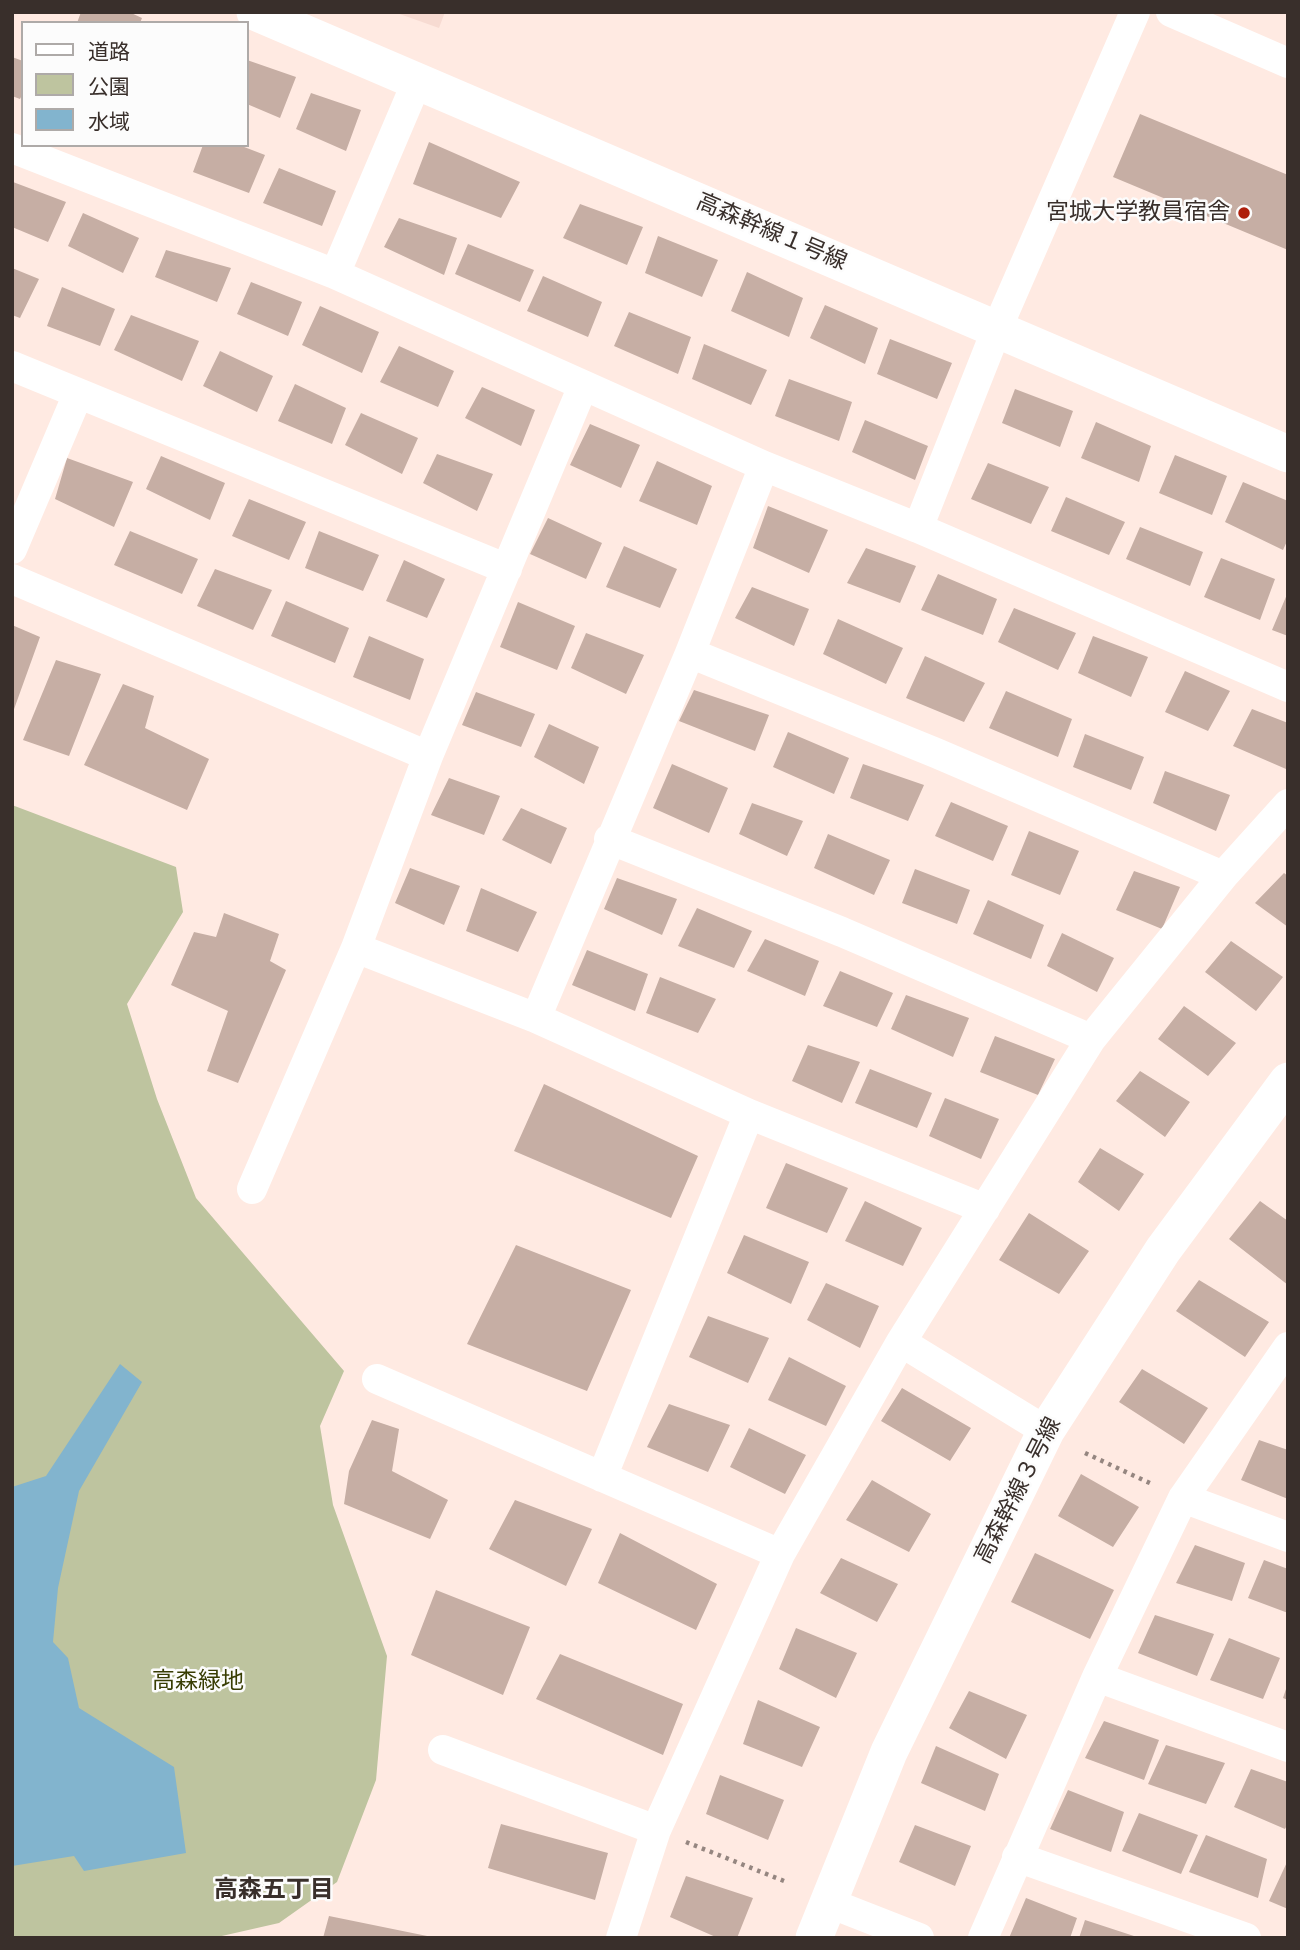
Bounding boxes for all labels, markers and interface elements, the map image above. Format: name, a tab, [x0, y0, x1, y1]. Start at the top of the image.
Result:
legend	[21, 21, 248, 147]
text: 道路	[88, 40, 130, 64]
text: 公園	[88, 75, 130, 99]
text: 水域	[88, 110, 130, 134]
street label: 高森幹線１号線	[692, 189, 850, 277]
place label: 宮城大学教員宿舎	[1046, 199, 1230, 227]
marker: 宮城大学教員宿舎	[1236, 205, 1252, 221]
street label: 高森幹線３号線	[970, 1413, 1068, 1569]
park label: 高森緑地	[152, 1668, 244, 1696]
district label: 高森五丁目	[214, 1877, 334, 1905]

